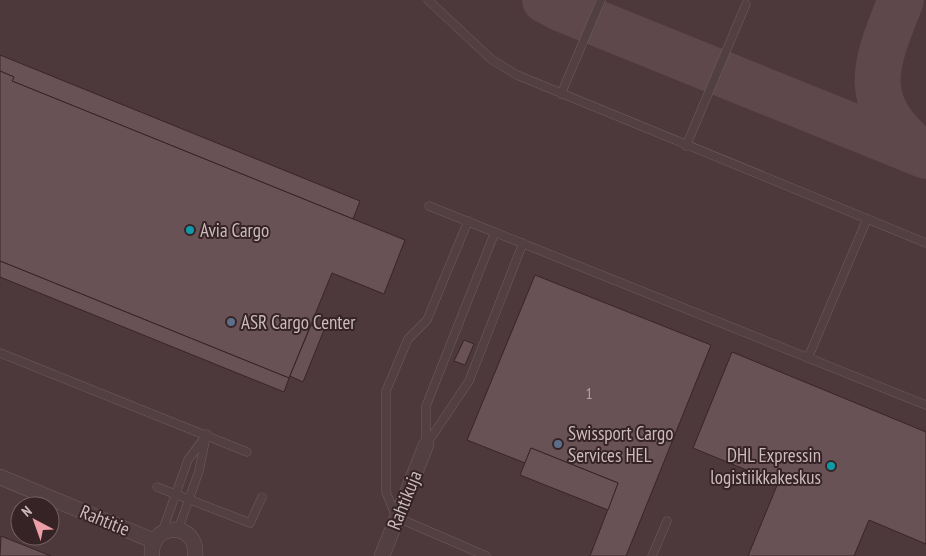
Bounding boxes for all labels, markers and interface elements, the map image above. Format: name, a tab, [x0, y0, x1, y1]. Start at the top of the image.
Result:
place label: Avia Cargo	[200, 218, 269, 242]
marker: Avia Cargo	[184, 224, 196, 236]
place label: ASR Cargo Center	[241, 310, 356, 334]
marker: ASR Cargo Center	[225, 316, 237, 328]
house number: 1	[585, 383, 593, 403]
place label: Swissport Cargo Services HEL	[568, 421, 673, 467]
marker: Swissport Cargo Services HEL	[552, 438, 564, 450]
place label: DHL Expressin logistiikkakeskus	[710, 443, 821, 489]
marker: DHL Expressin logistiikkakeskus	[825, 460, 837, 472]
street label: Rahtikuja	[381, 467, 427, 533]
north arrow	[10, 496, 60, 546]
street label: Rahtitie	[77, 499, 134, 541]
text: N	[18, 502, 35, 520]

